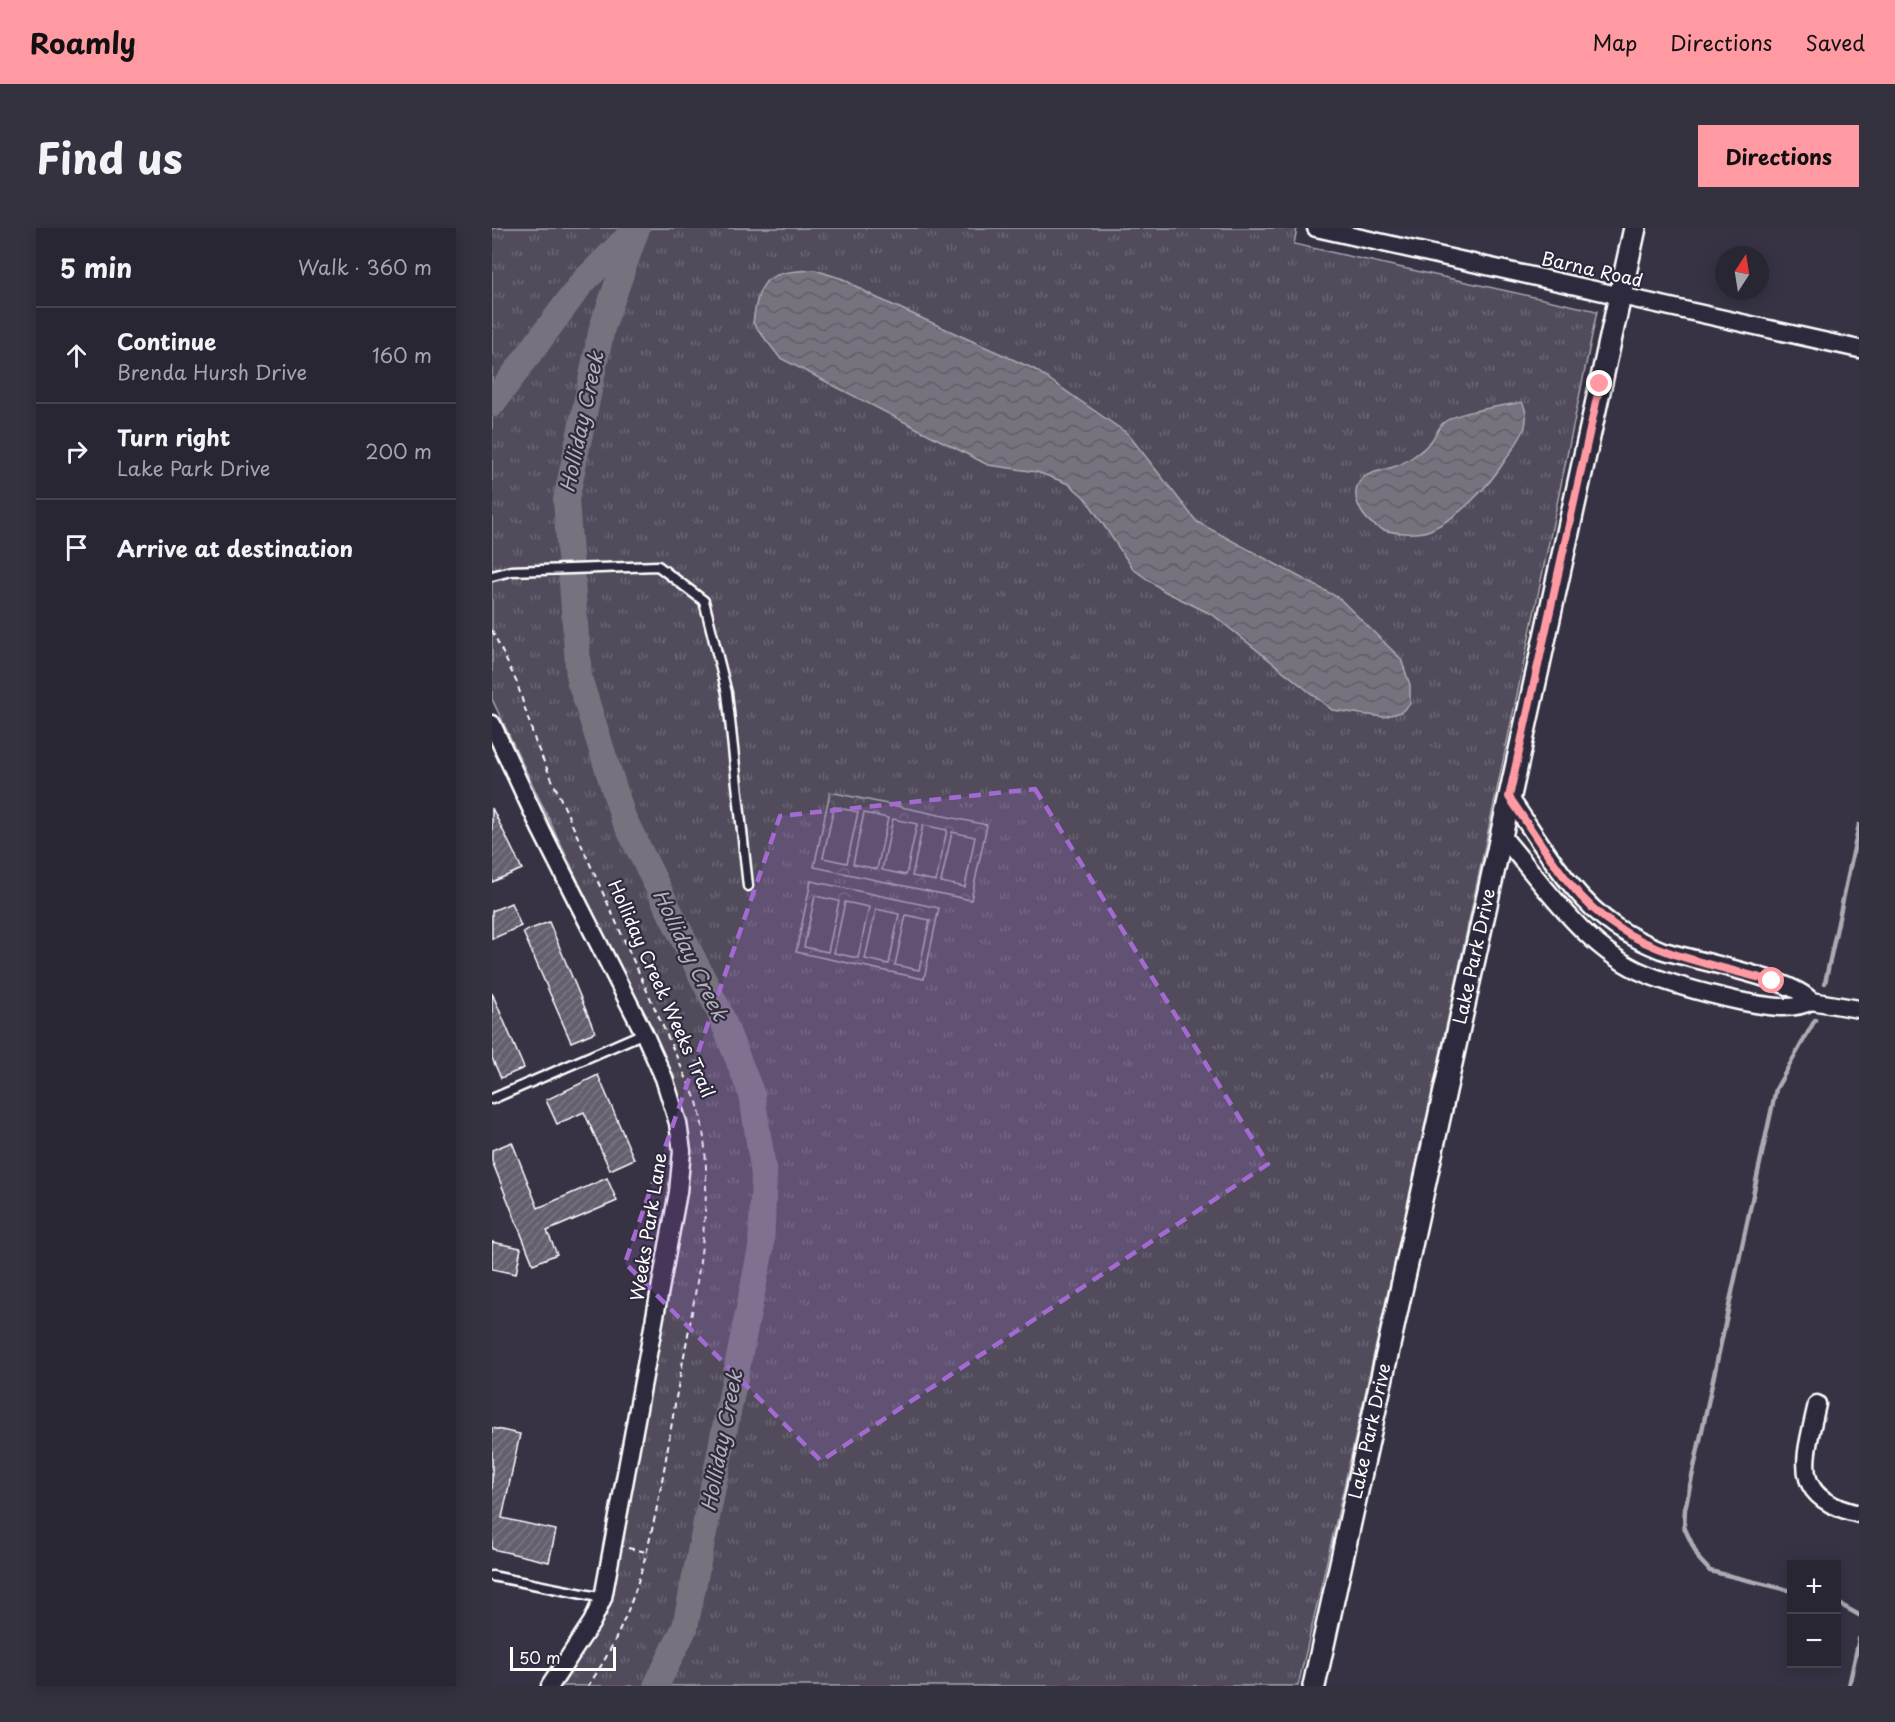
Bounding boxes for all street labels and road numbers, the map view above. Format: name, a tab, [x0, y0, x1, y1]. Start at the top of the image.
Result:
street label: Barna Road	[1539, 244, 1646, 293]
street label: Holliday Creek Weeks Trail	[602, 875, 723, 1102]
street label: Lake Park Drive	[1445, 886, 1501, 1027]
street label: Weeks Park Lane	[622, 1151, 673, 1303]
street label: Lake Park Drive	[1341, 1360, 1397, 1501]

